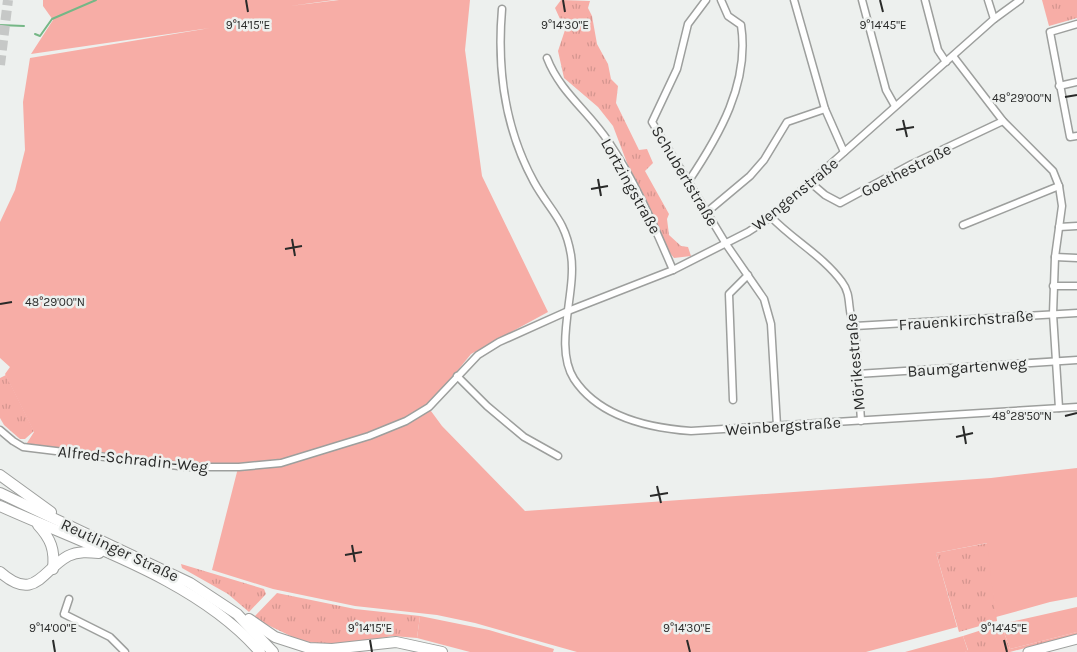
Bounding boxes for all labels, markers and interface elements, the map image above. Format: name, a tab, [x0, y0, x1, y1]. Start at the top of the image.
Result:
text: 9°14'15"E	[226, 18, 270, 32]
text: 9°14'30"E	[541, 18, 589, 32]
text: 9°14'45"E	[859, 18, 907, 32]
text: 48°29'00"N	[992, 91, 1052, 105]
street label: Schubertstraße	[648, 122, 722, 230]
street label: Lortzingstraße	[597, 135, 665, 237]
street label: Goethestraße	[858, 139, 954, 201]
street label: Wengenstraße	[748, 153, 842, 235]
text: 48°29'00"N	[25, 295, 85, 309]
street label: Frauenkirchstraße	[898, 306, 1034, 334]
street label: Mörikestraße	[841, 313, 869, 411]
street label: Baumgartenweg	[907, 353, 1027, 381]
text: 48°28'50"N	[992, 409, 1052, 423]
street label: Weinbergstraße	[725, 412, 841, 440]
street label: Alfred-Schradin-Weg	[57, 442, 209, 476]
street label: Reutlinger Straße	[58, 514, 182, 586]
text: 9°14'00"E	[29, 621, 77, 635]
text: 9°14'15"E	[348, 621, 392, 635]
text: 9°14'30"E	[663, 621, 711, 635]
text: 9°14'45"E	[980, 621, 1028, 635]

